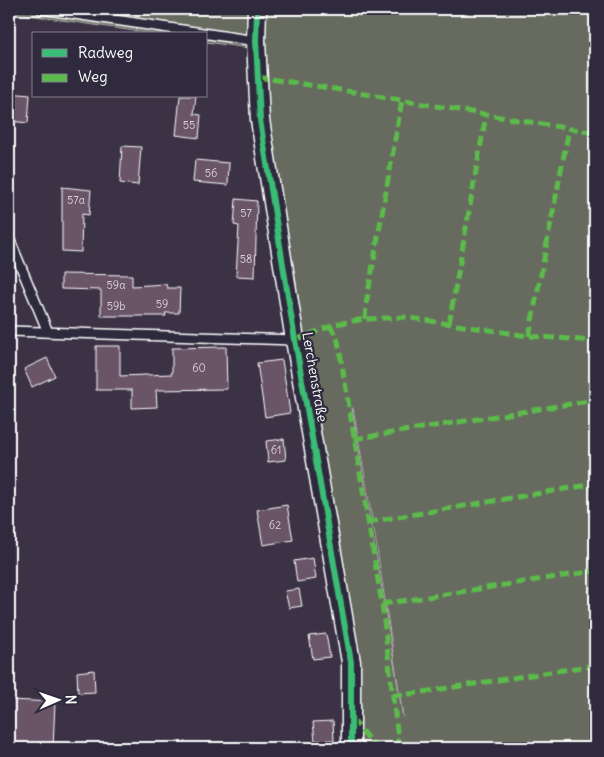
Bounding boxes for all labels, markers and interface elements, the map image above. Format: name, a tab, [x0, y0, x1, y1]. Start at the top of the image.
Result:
legend	[32, 32, 208, 98]
text: Radweg	[78, 43, 133, 62]
text: Weg	[78, 67, 108, 86]
house number: 55	[183, 118, 195, 132]
house number: 56	[205, 166, 217, 180]
house number: 57a	[67, 193, 85, 207]
house number: 57	[240, 206, 252, 220]
house number: 58	[240, 252, 252, 266]
house number: 59a	[107, 278, 125, 292]
house number: 59	[156, 297, 168, 311]
house number: 59b	[107, 299, 125, 313]
street label: Lerchenstraße	[298, 331, 332, 423]
house number: 60	[192, 361, 206, 375]
house number: 61	[271, 443, 281, 457]
house number: 62	[269, 518, 281, 532]
north arrow	[32, 674, 82, 724]
text: N	[62, 694, 80, 705]

